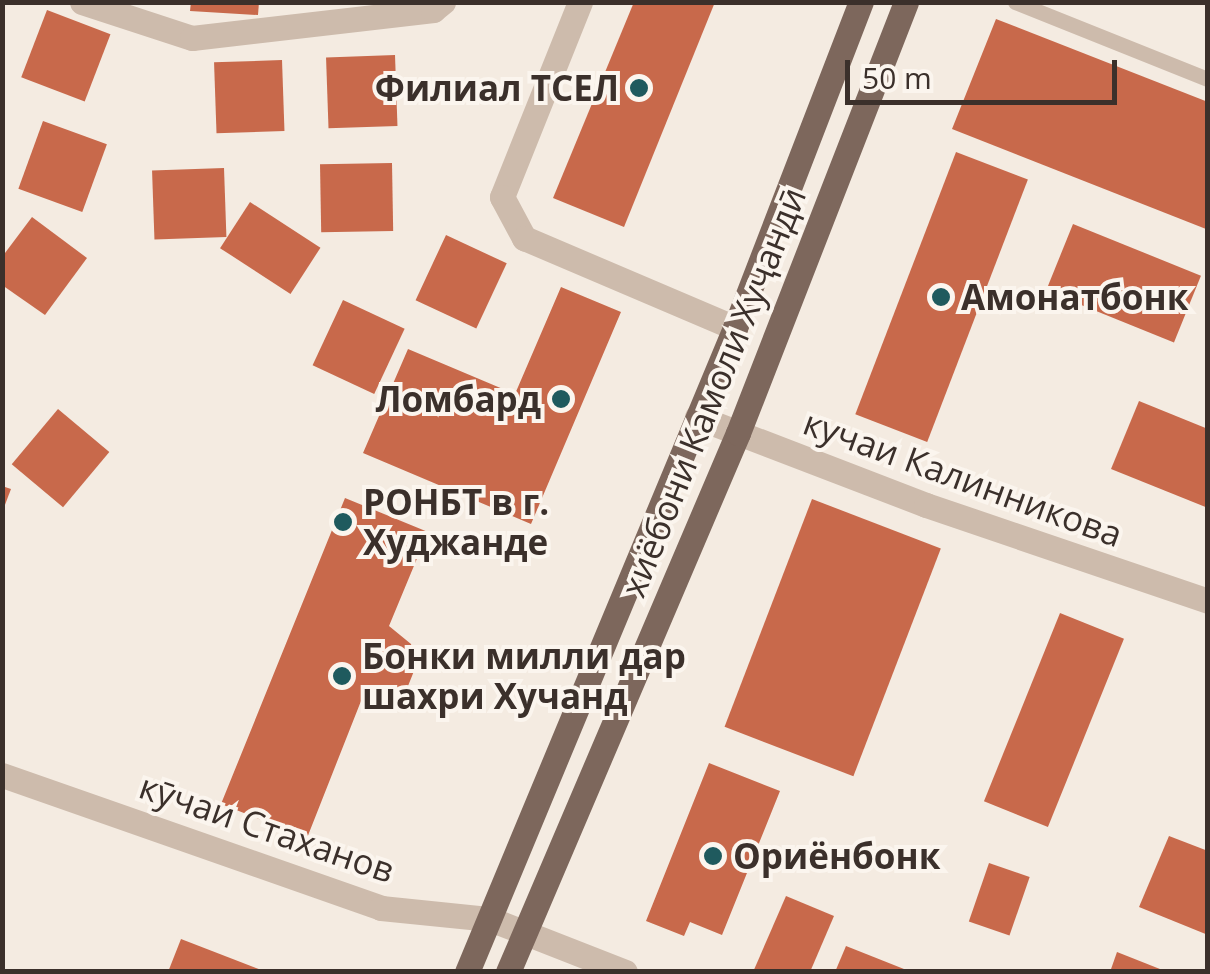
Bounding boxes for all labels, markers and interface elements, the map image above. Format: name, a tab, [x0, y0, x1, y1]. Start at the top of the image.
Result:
scale bar	[850, 40, 1122, 102]
text: 50 m	[862, 57, 932, 98]
place label: Филиал ТСЕЛ	[375, 67, 619, 109]
marker: Филиал ТСЕЛ	[628, 77, 650, 99]
street label: хиёбони Камоли Хуҷандӣ	[612, 181, 814, 603]
place label: Амонатбонк	[961, 276, 1188, 318]
marker: Амонатбонк	[930, 286, 952, 308]
place label: Ломбард	[375, 378, 541, 420]
marker: Ломбард	[550, 388, 572, 410]
street label: кучаи Калинникова	[798, 401, 1128, 555]
place label: РОНБТ в г. Худжанде	[363, 481, 549, 563]
marker: РОНБТ в г. Худжанде	[332, 511, 354, 533]
place label: Бонки милли дар шахри Хучанд	[362, 635, 686, 717]
marker: Бонки милли дар шахри Хучанд	[331, 665, 353, 687]
street label: кӯчаи Стаханов	[134, 765, 400, 891]
place label: Ориёнбонк	[733, 835, 940, 877]
marker: Ориёнбонк	[702, 845, 724, 867]

